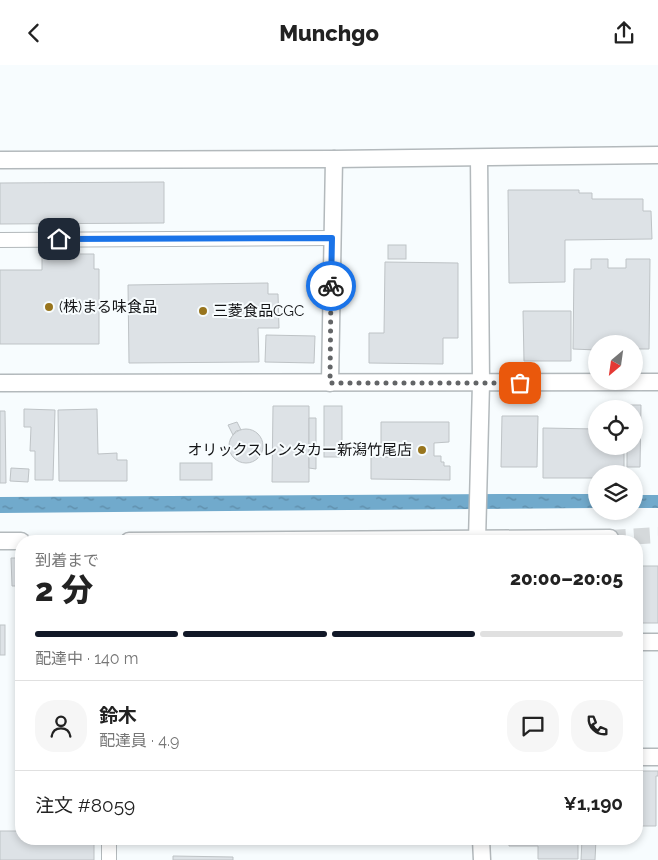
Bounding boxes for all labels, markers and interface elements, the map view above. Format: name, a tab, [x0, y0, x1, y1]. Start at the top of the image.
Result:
icon: back	[20, 19, 48, 47]
icon: share	[610, 19, 638, 47]
text: Munchgo	[279, 20, 379, 46]
pin	[38, 218, 80, 260]
icon: home	[45, 225, 73, 253]
courier	[306, 261, 356, 311]
icon: bike	[317, 272, 345, 300]
place label: (株)まる味食品	[59, 298, 157, 316]
marker: (株)まる味食品	[43, 301, 55, 313]
place label: 三菱食品CGC	[213, 302, 304, 320]
marker: 三菱食品CGC	[197, 305, 209, 317]
north arrow	[588, 335, 642, 390]
map controls	[588, 335, 643, 520]
pin	[499, 362, 541, 404]
icon: bag	[506, 369, 534, 397]
button: locate	[588, 400, 643, 455]
place label: オリックスレンタカー新潟竹尾店	[187, 441, 412, 459]
marker: オリックスレンタカー新潟竹尾店	[416, 444, 428, 456]
button: layers	[588, 465, 643, 520]
text: 到着まで	[35, 551, 99, 570]
text: 20:00–20:05	[510, 567, 623, 589]
text: 2 分	[35, 571, 93, 608]
text: 配達中 · 140 m	[35, 649, 138, 668]
button: person	[35, 700, 87, 752]
button: chat	[507, 700, 559, 752]
button: phone	[571, 700, 623, 752]
text: 鈴木	[99, 704, 137, 726]
text: 配達員 · 4.9	[99, 731, 179, 750]
text: ¥1,190	[563, 792, 623, 814]
text: 注文 #8059	[35, 794, 135, 816]

